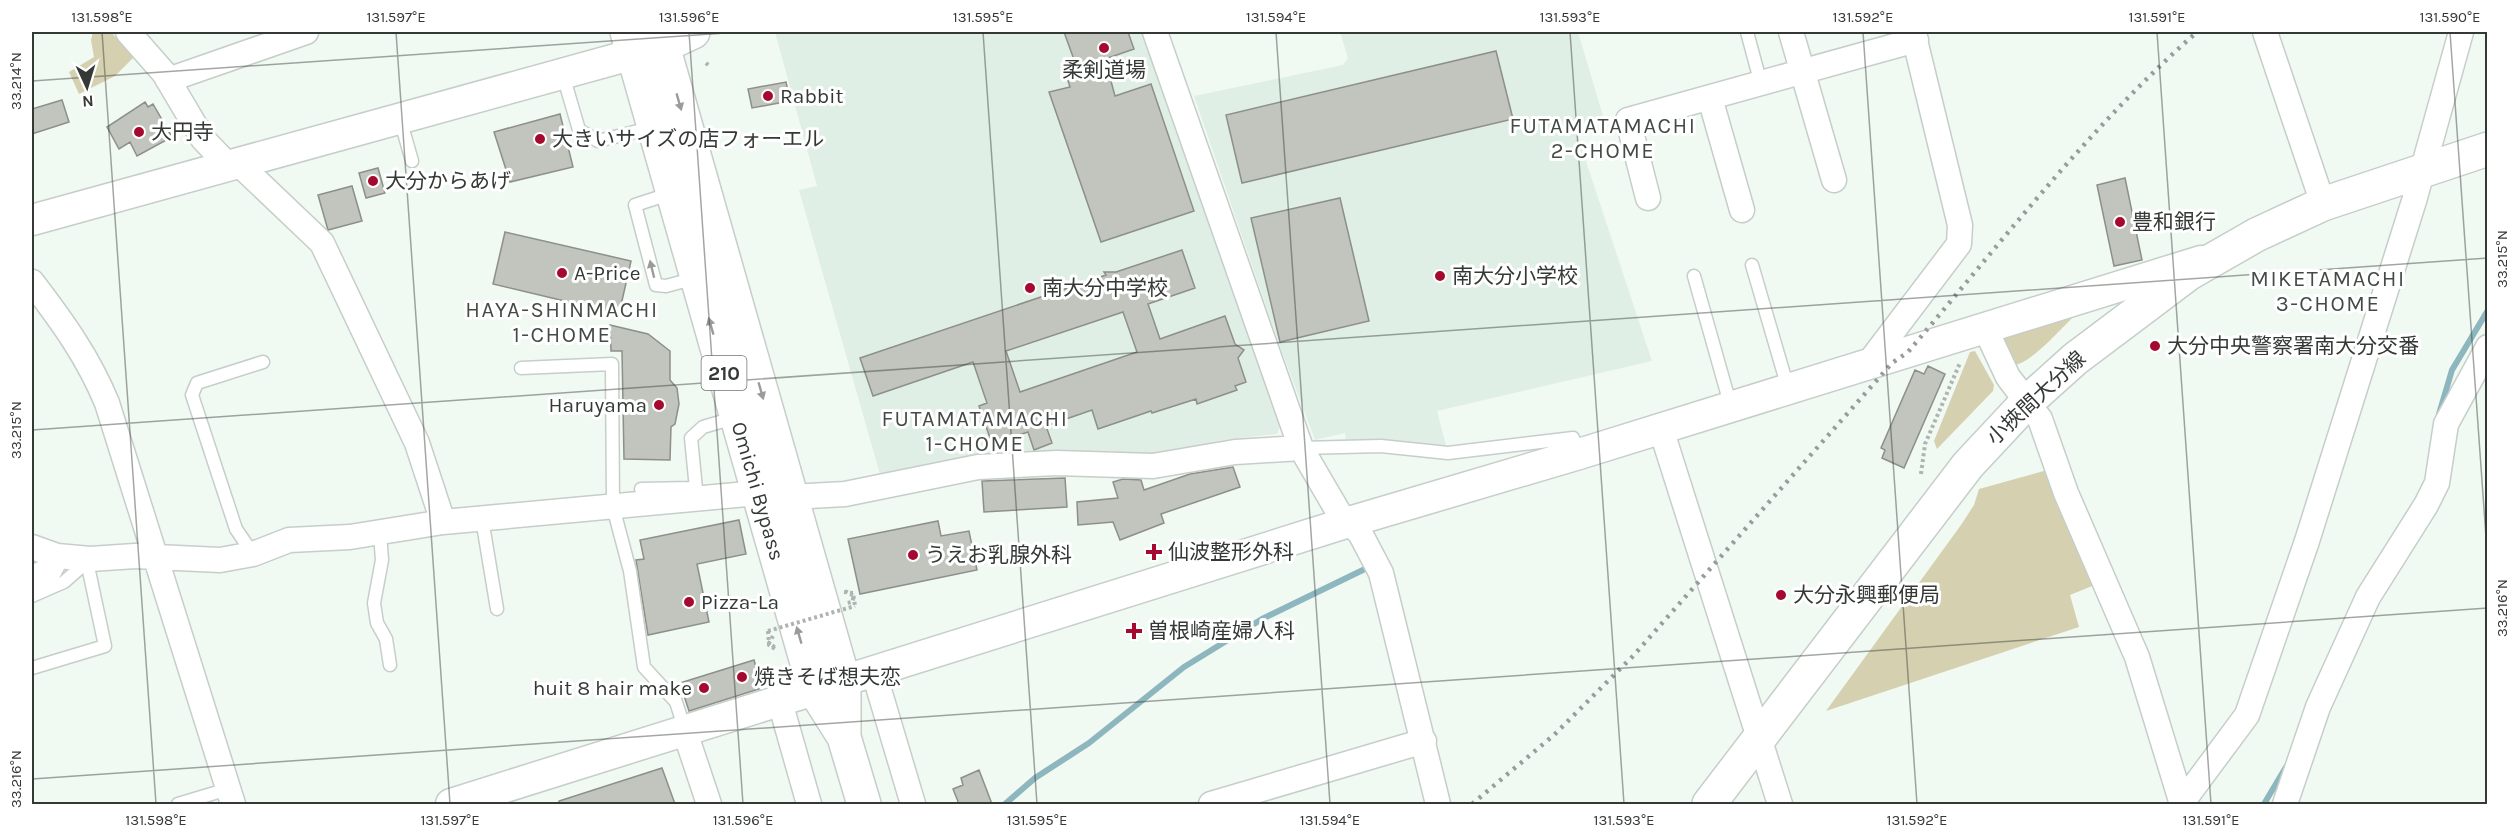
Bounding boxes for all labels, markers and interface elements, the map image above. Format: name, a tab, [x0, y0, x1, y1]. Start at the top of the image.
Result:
text: 131.598°E	[71, 8, 133, 26]
text: 131.597°E	[366, 8, 426, 26]
text: 131.596°E	[659, 8, 719, 26]
text: 131.595°E	[953, 8, 1013, 26]
text: 131.594°E	[1246, 8, 1306, 26]
text: 131.593°E	[1539, 8, 1601, 26]
text: 131.592°E	[1833, 8, 1893, 26]
text: 131.591°E	[2128, 8, 2186, 26]
text: 131.590°E	[2419, 8, 2481, 26]
marker: 柔剣道場	[1097, 41, 1111, 55]
text: 33.214°N	[7, 52, 25, 110]
north arrow	[57, 57, 117, 117]
place label: 柔剣道場	[1062, 58, 1146, 82]
place label: Rabbit	[780, 84, 844, 108]
marker: Rabbit	[761, 89, 775, 103]
text: N	[82, 92, 94, 111]
one-way arrow	[675, 93, 684, 111]
district label: FUTAMATAMACHI 2-CHOME	[1510, 113, 1696, 164]
place label: 大円寺	[151, 120, 214, 144]
marker: 大円寺	[132, 125, 146, 139]
place label: 大きいサイズの店フォーエル	[552, 127, 824, 151]
marker: 大きいサイズの店フォーエル	[533, 132, 547, 146]
place label: 大分からあげ	[385, 169, 511, 193]
marker: 大分からあげ	[366, 174, 380, 188]
place label: 豊和銀行	[2132, 210, 2216, 234]
marker: 豊和銀行	[2113, 215, 2127, 229]
text: 33.215°N	[2493, 230, 2511, 288]
one-way arrow	[647, 260, 656, 278]
place label: A-Price	[574, 261, 640, 285]
place label: 南大分小学校	[1452, 264, 1578, 288]
marker: A-Price	[555, 266, 569, 280]
district label: MIKETAMACHI 3-CHOME	[2250, 266, 2406, 317]
marker: 南大分小学校	[1433, 269, 1447, 283]
place label: 南大分中学校	[1042, 276, 1168, 300]
marker: 南大分中学校	[1023, 281, 1037, 295]
district label: HAYA-SHINMACHI 1-CHOME	[465, 297, 659, 348]
one-way arrow	[706, 317, 715, 335]
place label: 大分中央警察署南大分交番	[2167, 334, 2419, 358]
marker: 大分中央警察署南大分交番	[2148, 339, 2162, 353]
street label: 小挾間大分線	[1982, 346, 2090, 450]
road number: 210	[702, 356, 746, 390]
one-way arrow	[757, 382, 766, 400]
place label: Haruyama	[549, 393, 647, 417]
marker: Haruyama	[652, 398, 666, 412]
text: 33.215°N	[7, 401, 25, 459]
district label: FUTAMATAMACHI 1-CHOME	[882, 406, 1068, 457]
street label: Omichi Bypass	[727, 419, 789, 563]
place label: 仙波整形外科	[1168, 540, 1294, 564]
place label: うえお乳腺外科	[925, 543, 1072, 567]
marker: 仙波整形外科	[1145, 543, 1163, 561]
marker: うえお乳腺外科	[906, 548, 920, 562]
text: 33.216°N	[2493, 579, 2511, 637]
place label: 大分永興郵便局	[1793, 583, 1940, 607]
marker: 大分永興郵便局	[1774, 588, 1788, 602]
place label: Pizza-La	[701, 590, 779, 614]
marker: Pizza-La	[682, 595, 696, 609]
place label: 曽根崎産婦人科	[1148, 619, 1295, 643]
marker: 曽根崎産婦人科	[1125, 622, 1143, 640]
one-way arrow	[794, 626, 803, 644]
place label: 焼きそば想夫恋	[754, 665, 901, 689]
marker: 焼きそば想夫恋	[735, 670, 749, 684]
place label: huit 8 hair make	[533, 676, 692, 700]
marker: huit 8 hair make	[697, 681, 711, 695]
text: 33.216°N	[7, 750, 25, 808]
text: 131.598°E	[125, 811, 187, 829]
text: 131.597°E	[420, 811, 480, 829]
text: 131.596°E	[713, 811, 773, 829]
text: 131.595°E	[1007, 811, 1067, 829]
text: 131.594°E	[1300, 811, 1360, 829]
text: 131.593°E	[1593, 811, 1655, 829]
text: 131.592°E	[1887, 811, 1947, 829]
text: 131.591°E	[2182, 811, 2240, 829]

